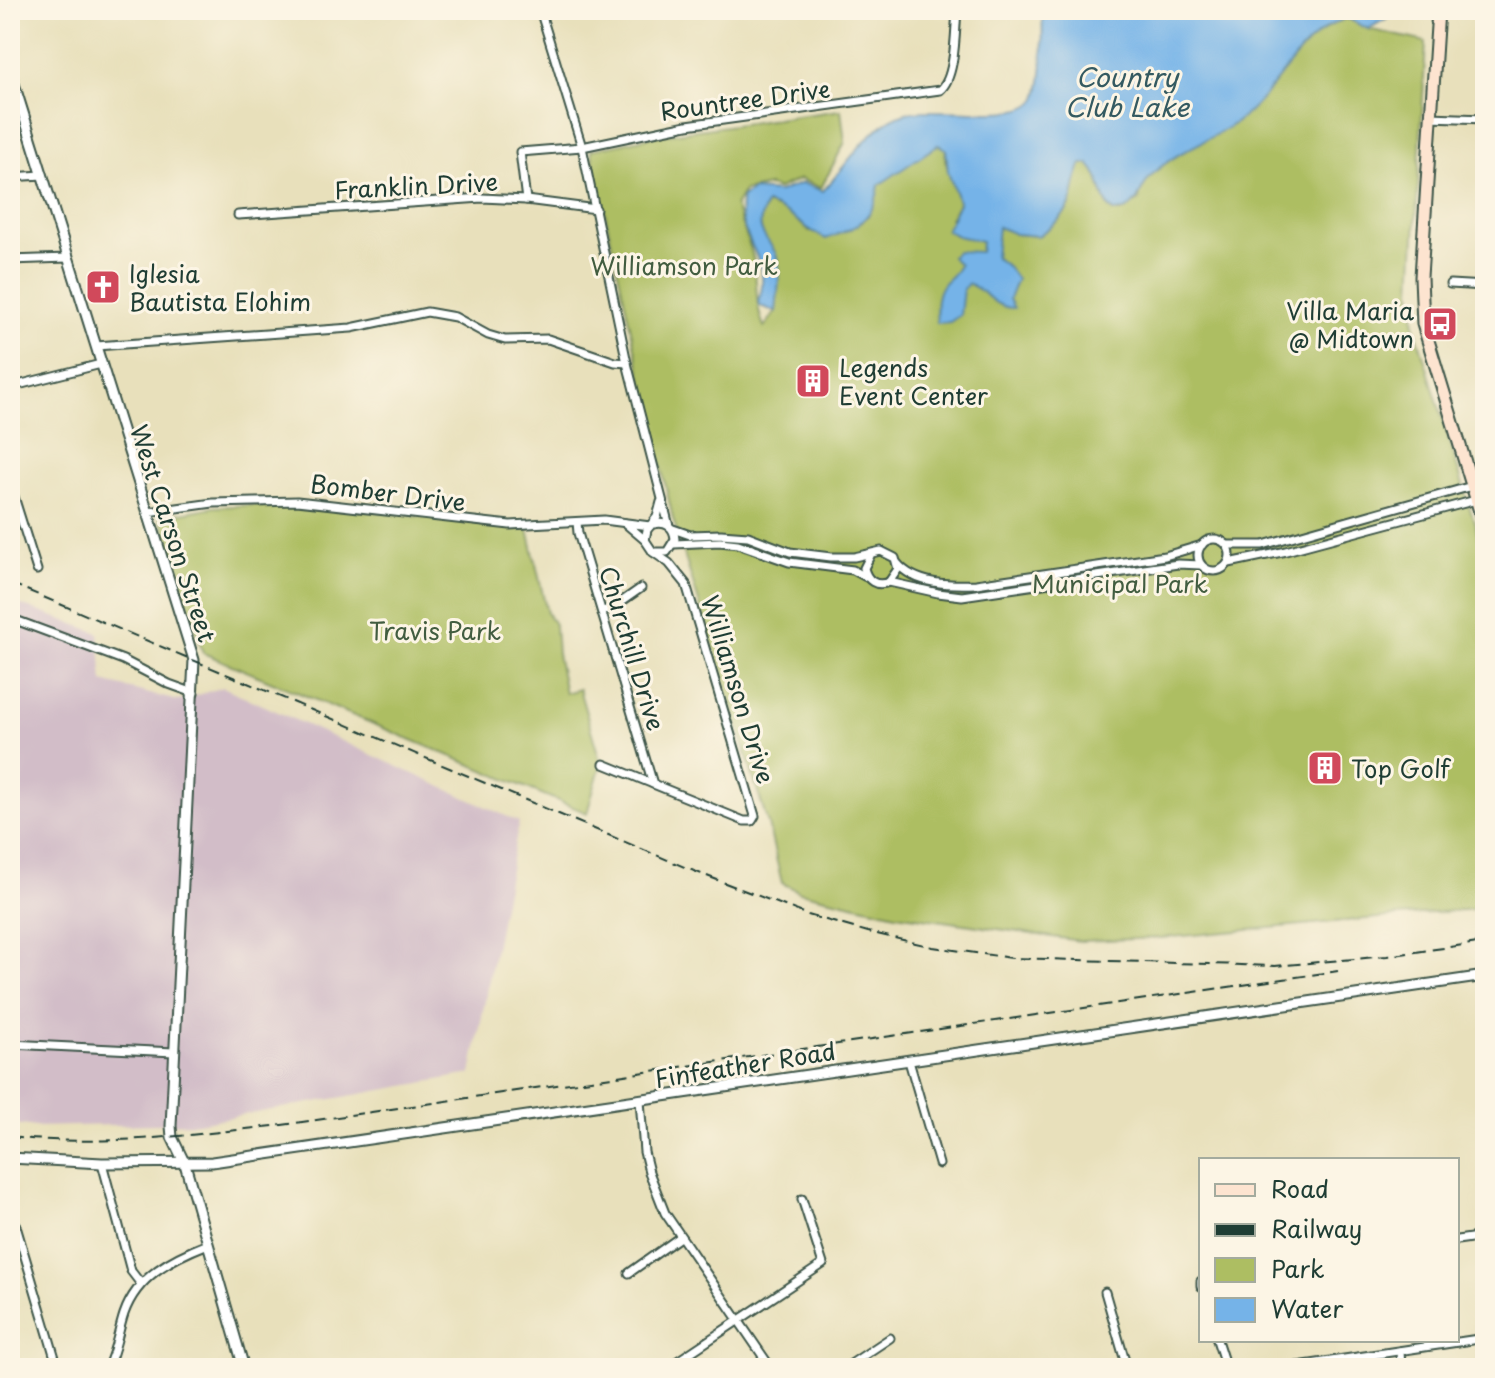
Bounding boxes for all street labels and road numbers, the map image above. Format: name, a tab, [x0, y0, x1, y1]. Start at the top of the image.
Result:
street label: Rountree Drive	[658, 69, 832, 129]
street label: Franklin Drive	[333, 163, 499, 207]
street label: West Carson Street	[122, 420, 226, 647]
street label: Bomber Drive	[308, 465, 468, 519]
street label: Churchill Drive	[591, 561, 675, 735]
street label: Williamson Drive	[693, 590, 785, 788]
street label: Finfeather Road	[652, 1032, 838, 1096]

